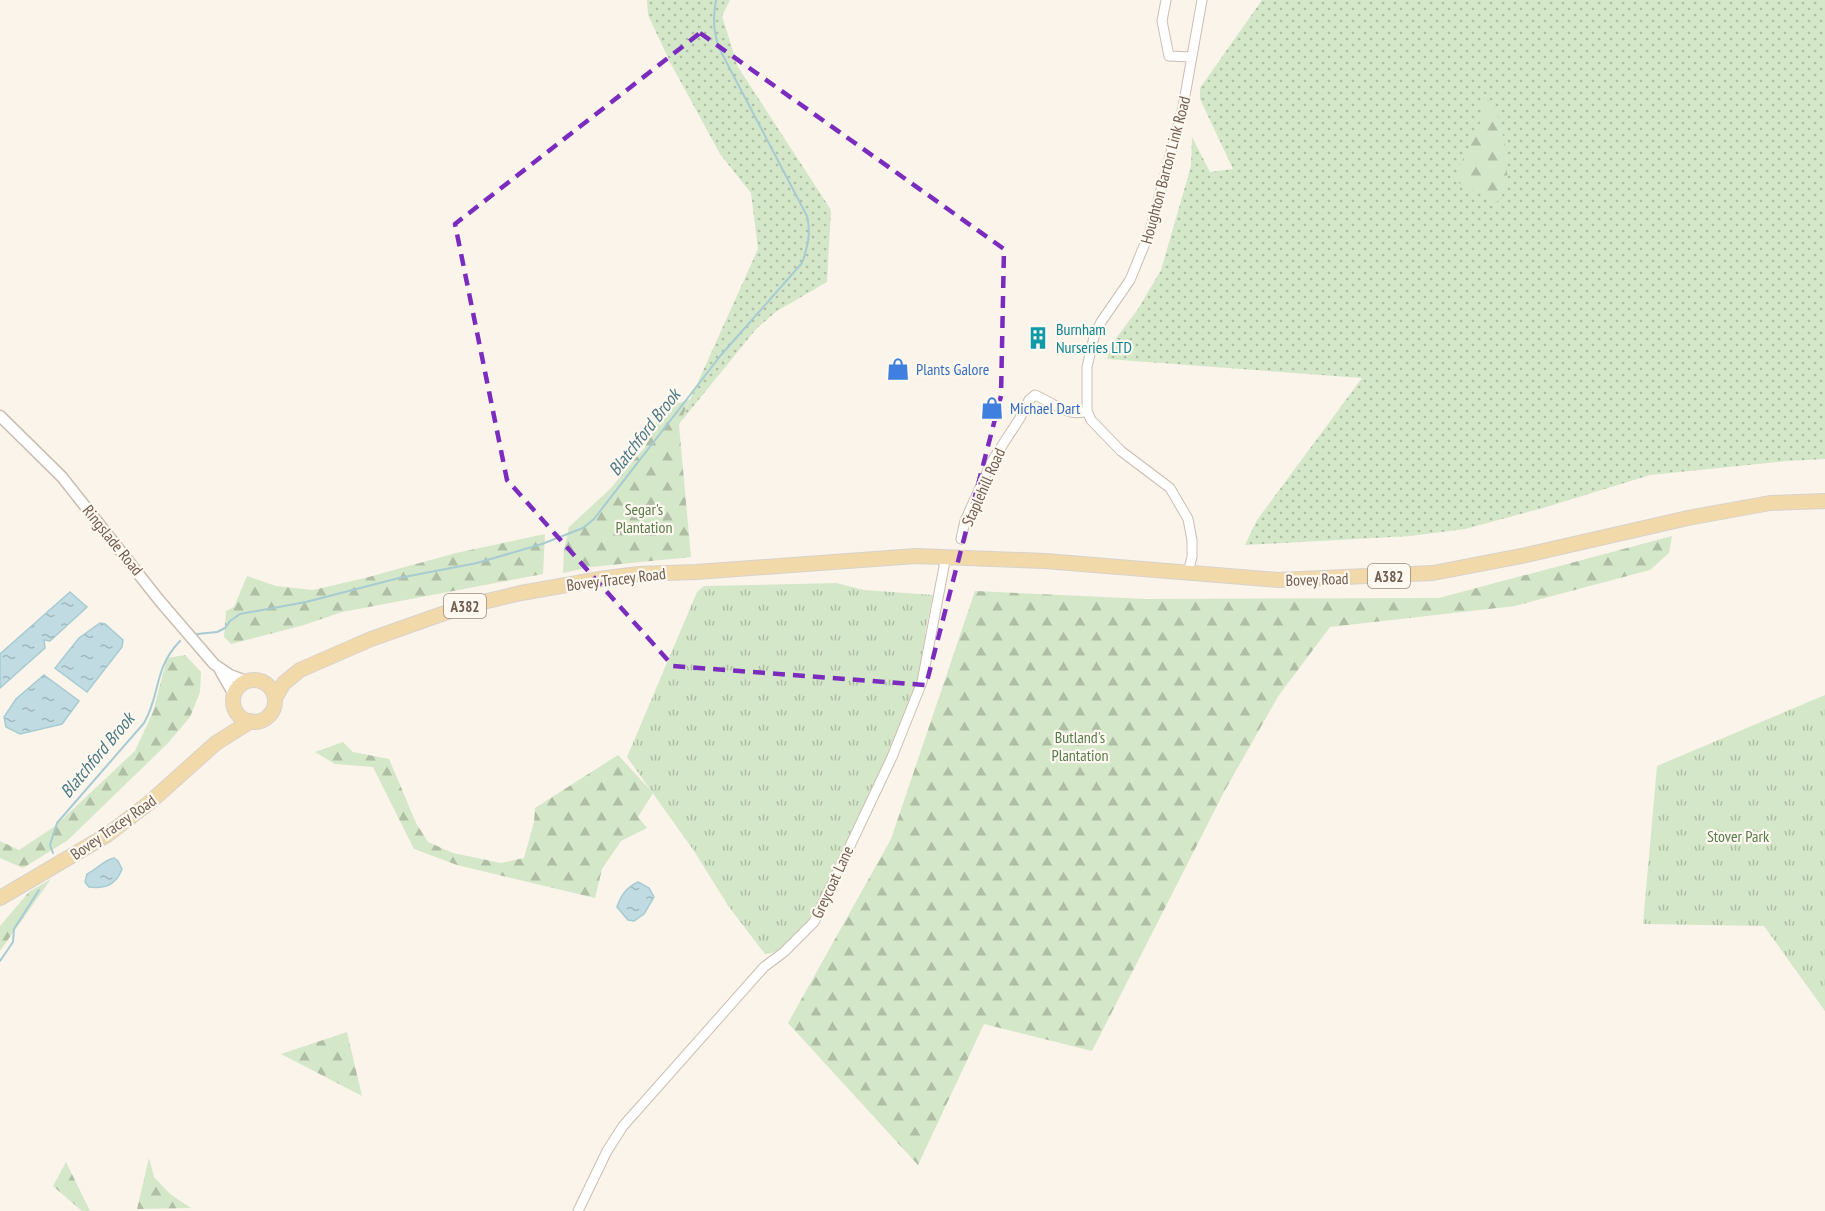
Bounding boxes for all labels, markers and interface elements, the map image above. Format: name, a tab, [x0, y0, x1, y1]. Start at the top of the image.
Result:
street label: Houghton Barton Link Road	[1136, 94, 1194, 246]
place label: Burnham Nurseries LTD	[1056, 319, 1132, 357]
building icon: Burnham Nurseries LTD	[1025, 325, 1051, 351]
shop icon: Plants Galore	[885, 356, 911, 382]
place label: Plants Galore	[916, 359, 989, 379]
water label: Blatchford Brook	[603, 382, 686, 480]
shop icon: Michael Dart	[979, 395, 1005, 421]
place label: Michael Dart	[1010, 398, 1081, 418]
street label: Staplehill Road	[957, 445, 1009, 529]
park label: Segar's Plantation	[616, 499, 672, 537]
street label: Ringslade Road	[79, 501, 148, 579]
street label: Bovey Tracey Road	[565, 563, 667, 595]
road number: A382	[1368, 564, 1410, 588]
street label: Bovey Road	[1285, 568, 1349, 590]
road number: A382	[444, 594, 486, 618]
water label: Blatchford Brook	[55, 706, 140, 802]
park label: Butland's Plantation	[1052, 727, 1108, 765]
street label: Bovey Tracey Road	[66, 790, 160, 864]
park label: Stover Park	[1707, 826, 1770, 846]
street label: Greycoat Lane	[807, 843, 857, 921]

